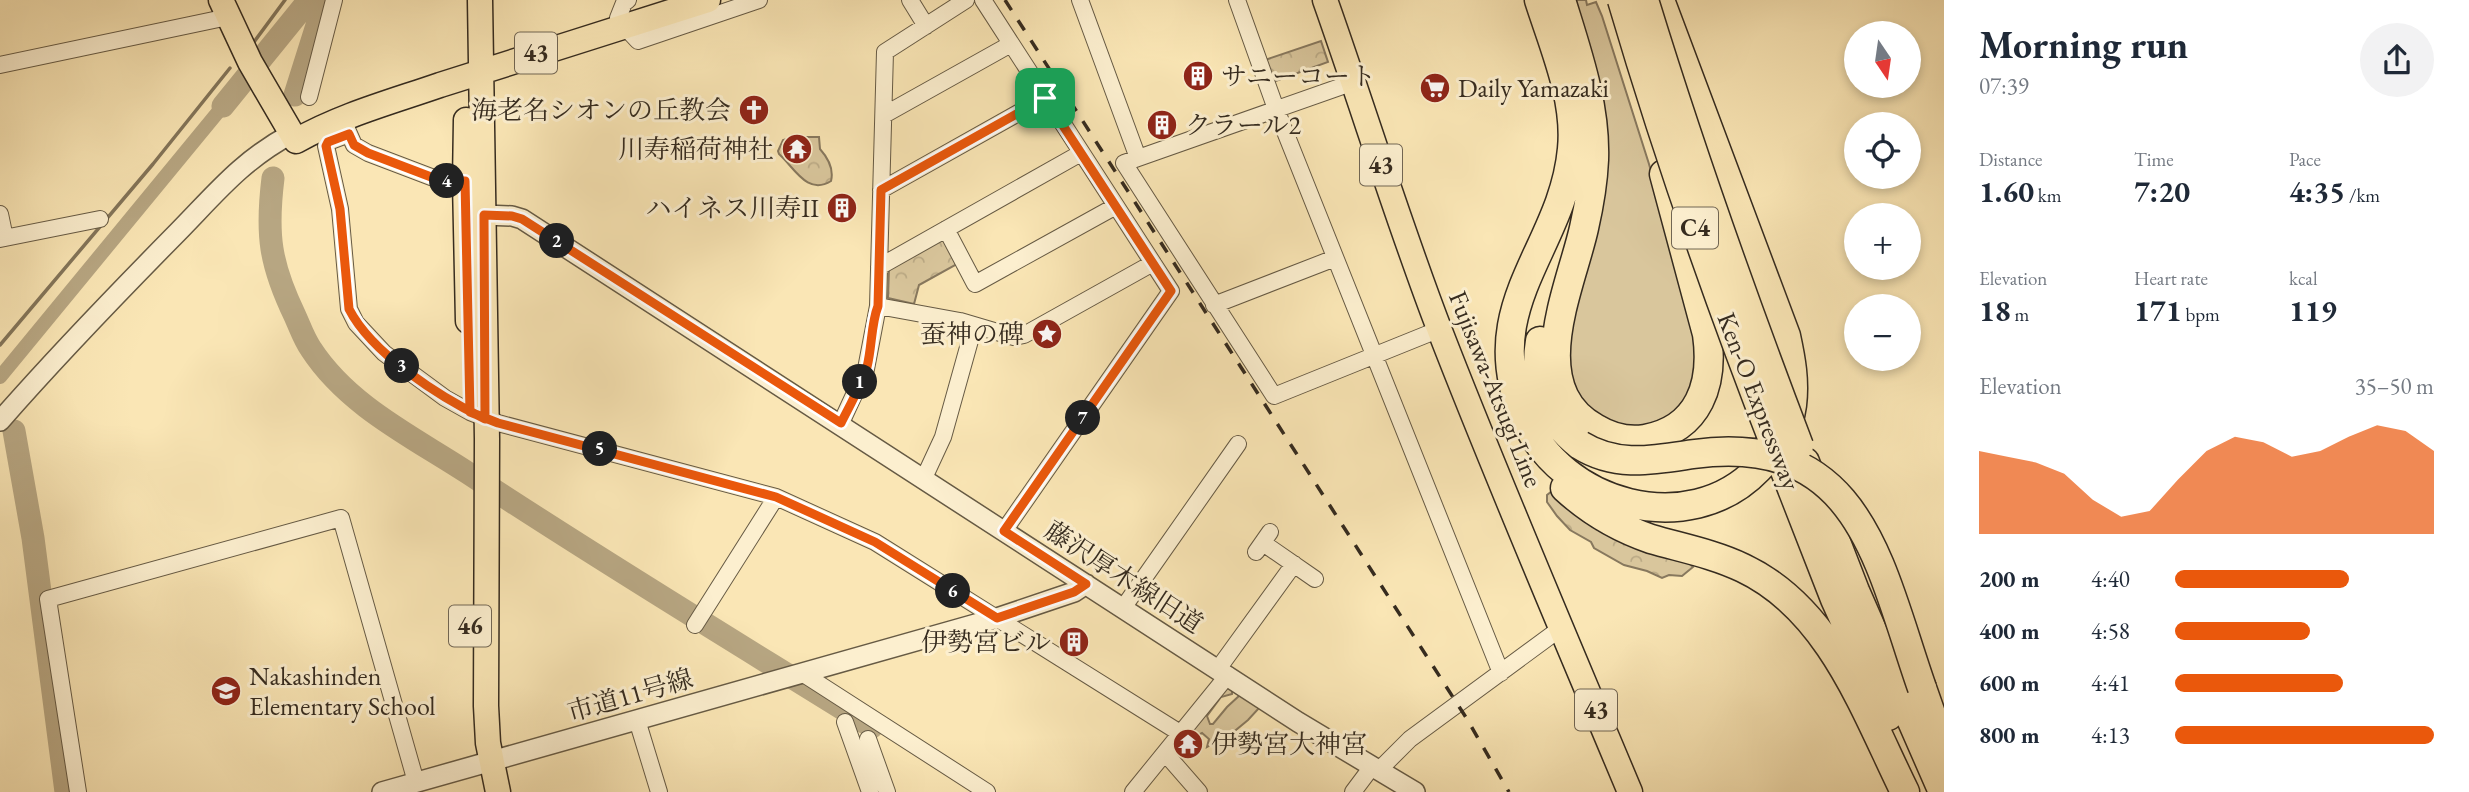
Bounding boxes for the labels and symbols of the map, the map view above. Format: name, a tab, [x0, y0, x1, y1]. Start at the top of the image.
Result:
north arrow	[1844, 21, 1922, 98]
road number: 43	[515, 32, 557, 74]
building icon: サニーコート	[1181, 59, 1215, 93]
place label: サニーコート	[1221, 59, 1376, 93]
pin	[1015, 68, 1075, 128]
supermarket icon: Daily Yamazaki	[1418, 71, 1452, 105]
place label: Daily Yamazaki	[1458, 71, 1609, 105]
place label: 海老名シオンの丘教会	[471, 93, 731, 127]
church icon: 海老名シオンの丘教会	[737, 93, 771, 127]
building icon: クラール2	[1145, 108, 1179, 142]
place label: クラール2	[1185, 108, 1301, 142]
place label: 川寿稲荷神社	[618, 132, 774, 166]
temple icon: 川寿稲荷神社	[780, 132, 814, 166]
road number: 43	[1360, 145, 1402, 186]
pin: 4	[430, 164, 464, 198]
place label: ハイネス川寿II	[646, 191, 819, 225]
building icon: ハイネス川寿II	[825, 191, 859, 225]
road number: C4	[1672, 208, 1718, 248]
pin: 2	[540, 224, 574, 258]
street label: Fujisawa-Atsugi Line	[1441, 286, 1551, 492]
street label: Ken-O Expressway	[1710, 307, 1809, 495]
place label: 蚕神の碑	[920, 317, 1024, 351]
place icon: 蚕神の碑	[1030, 317, 1064, 351]
pin: 3	[384, 348, 420, 384]
pin: 1	[842, 364, 878, 400]
pin: 7	[1066, 400, 1100, 436]
pin: 5	[582, 432, 618, 466]
street label: 藤沢厚木線旧道	[1038, 513, 1210, 641]
pin: 6	[936, 574, 970, 608]
road number: 46	[449, 606, 491, 646]
place label: 伊勢宮ビル	[921, 625, 1051, 659]
building icon: 伊勢宮ビル	[1057, 625, 1091, 659]
place label: Nakashinden Elementary School	[249, 659, 436, 723]
street label: 市道11号線	[563, 661, 697, 729]
school or university icon: Nakashinden Elementary School	[209, 674, 243, 708]
road number: 43	[1575, 690, 1617, 730]
temple icon: 伊勢宮大神宮	[1171, 727, 1205, 761]
place label: 伊勢宮大神宮	[1211, 727, 1367, 761]

